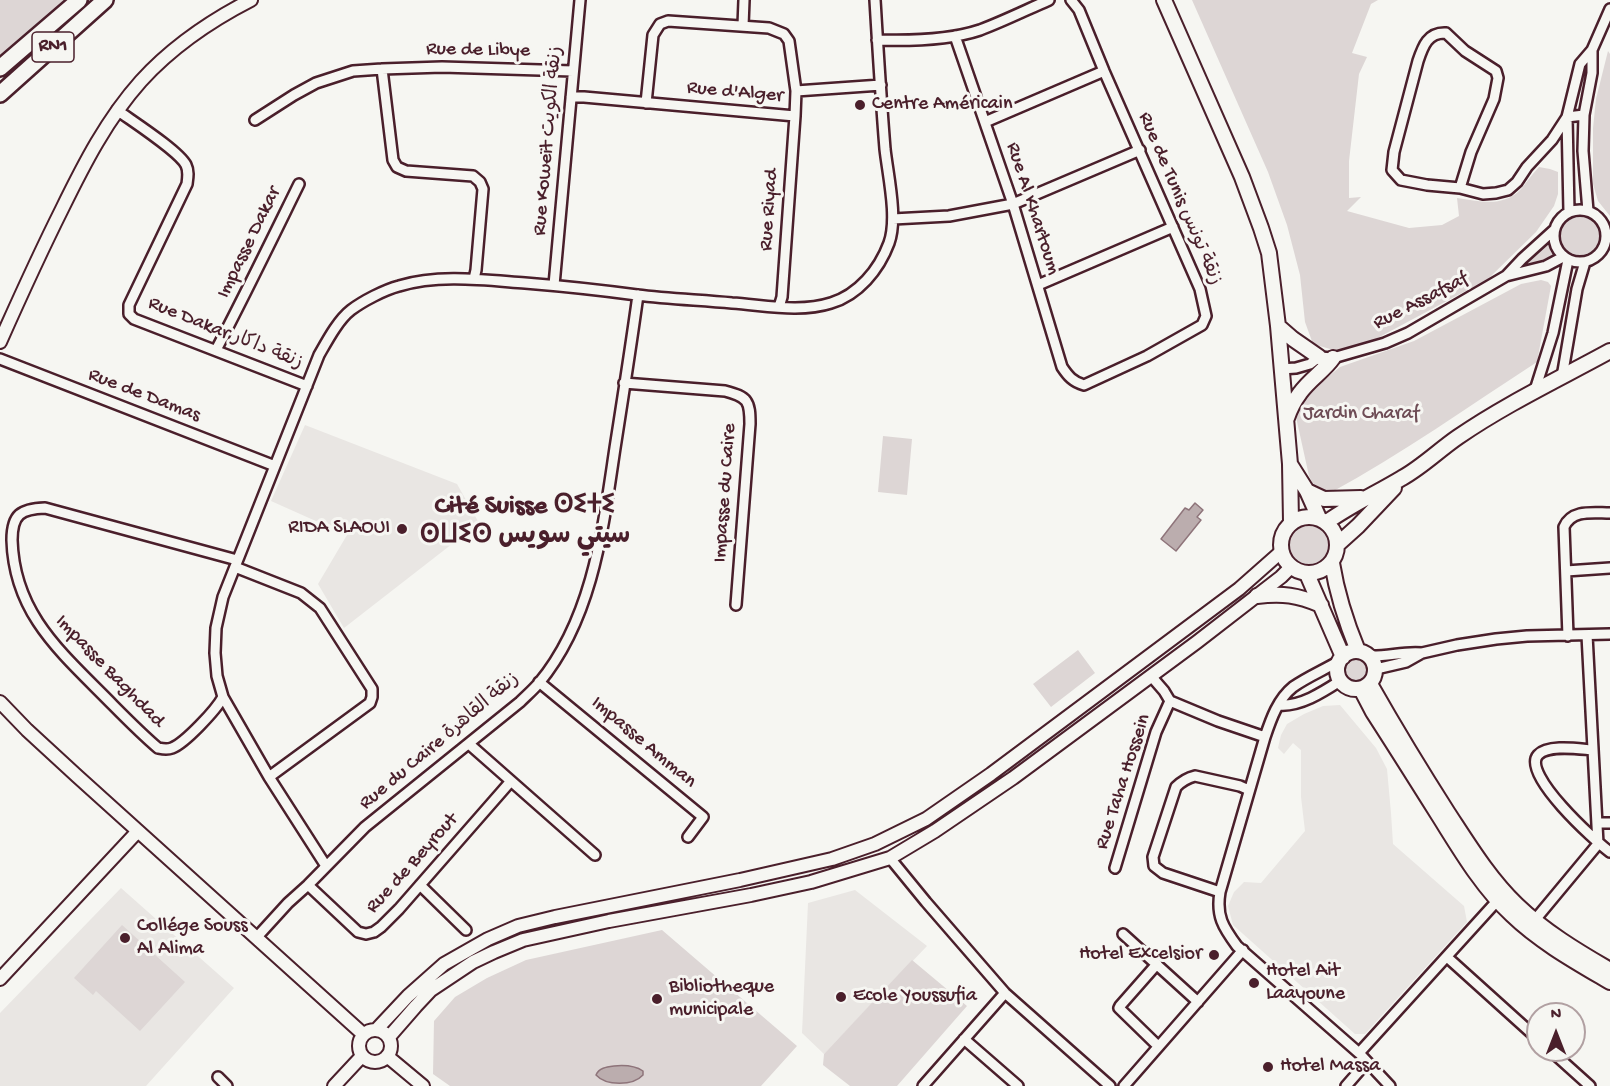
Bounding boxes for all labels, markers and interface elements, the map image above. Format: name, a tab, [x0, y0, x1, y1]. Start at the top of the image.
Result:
road number: RN1	[32, 32, 74, 62]
street label: Rue de Libye	[426, 38, 530, 64]
street label: Rue Koweït زنقة الكويت	[529, 45, 569, 237]
street label: Rue d'Alger	[686, 77, 784, 109]
place label: Centre Américain	[872, 93, 1012, 117]
marker: Centre Américain	[853, 98, 867, 112]
street label: Rue de Tunis زنقة تونس	[1132, 109, 1226, 289]
street label: Rue Al Khartoum	[999, 140, 1065, 278]
street label: Rue Riyad	[755, 168, 785, 252]
street label: Impasse Dakar	[213, 183, 287, 303]
street label: Rue Assafsaf	[1370, 268, 1472, 336]
street label: Rue Dakar زنقة داكار	[144, 292, 306, 376]
street label: Rue de Damas	[84, 364, 204, 428]
park label: Jardin Charaf	[1303, 403, 1419, 427]
street label: Impasse du Caire	[709, 423, 743, 563]
district label: Cité Suisse ⵙⵉⵜⵉ ⵙⵡⵉⵙ سيتي سويس	[420, 492, 630, 554]
place label: RIDA SLAOUI	[288, 517, 390, 541]
marker: RIDA SLAOUI	[395, 522, 409, 536]
street label: Impasse Baghdad	[49, 611, 169, 733]
street label: Rue du Caire زنقة القاهرة	[355, 668, 525, 816]
street label: Impasse Amman	[585, 692, 701, 794]
street label: Rue Taha Hossein	[1091, 711, 1157, 853]
street label: Rue de Beyrout	[362, 809, 464, 919]
place label: Collége Souss Al Alima	[137, 915, 248, 962]
marker: Collége Souss Al Alima	[118, 931, 132, 945]
place label: Hotel Excelsior	[1079, 943, 1202, 967]
marker: Hotel Excelsior	[1207, 948, 1221, 962]
place label: Hotel Ait Laayoune	[1266, 960, 1345, 1007]
place label: Bibliotheque municipale	[669, 976, 774, 1023]
marker: Hotel Ait Laayoune	[1247, 976, 1261, 990]
place label: Ecole Youssufia	[853, 985, 977, 1009]
marker: Ecole Youssufia	[834, 990, 848, 1004]
marker: Bibliotheque municipale	[650, 992, 664, 1006]
north arrow	[1526, 1002, 1586, 1062]
text: N	[1551, 1006, 1561, 1025]
place label: Hotel Massa	[1280, 1055, 1380, 1079]
marker: Hotel Massa	[1261, 1060, 1275, 1074]

